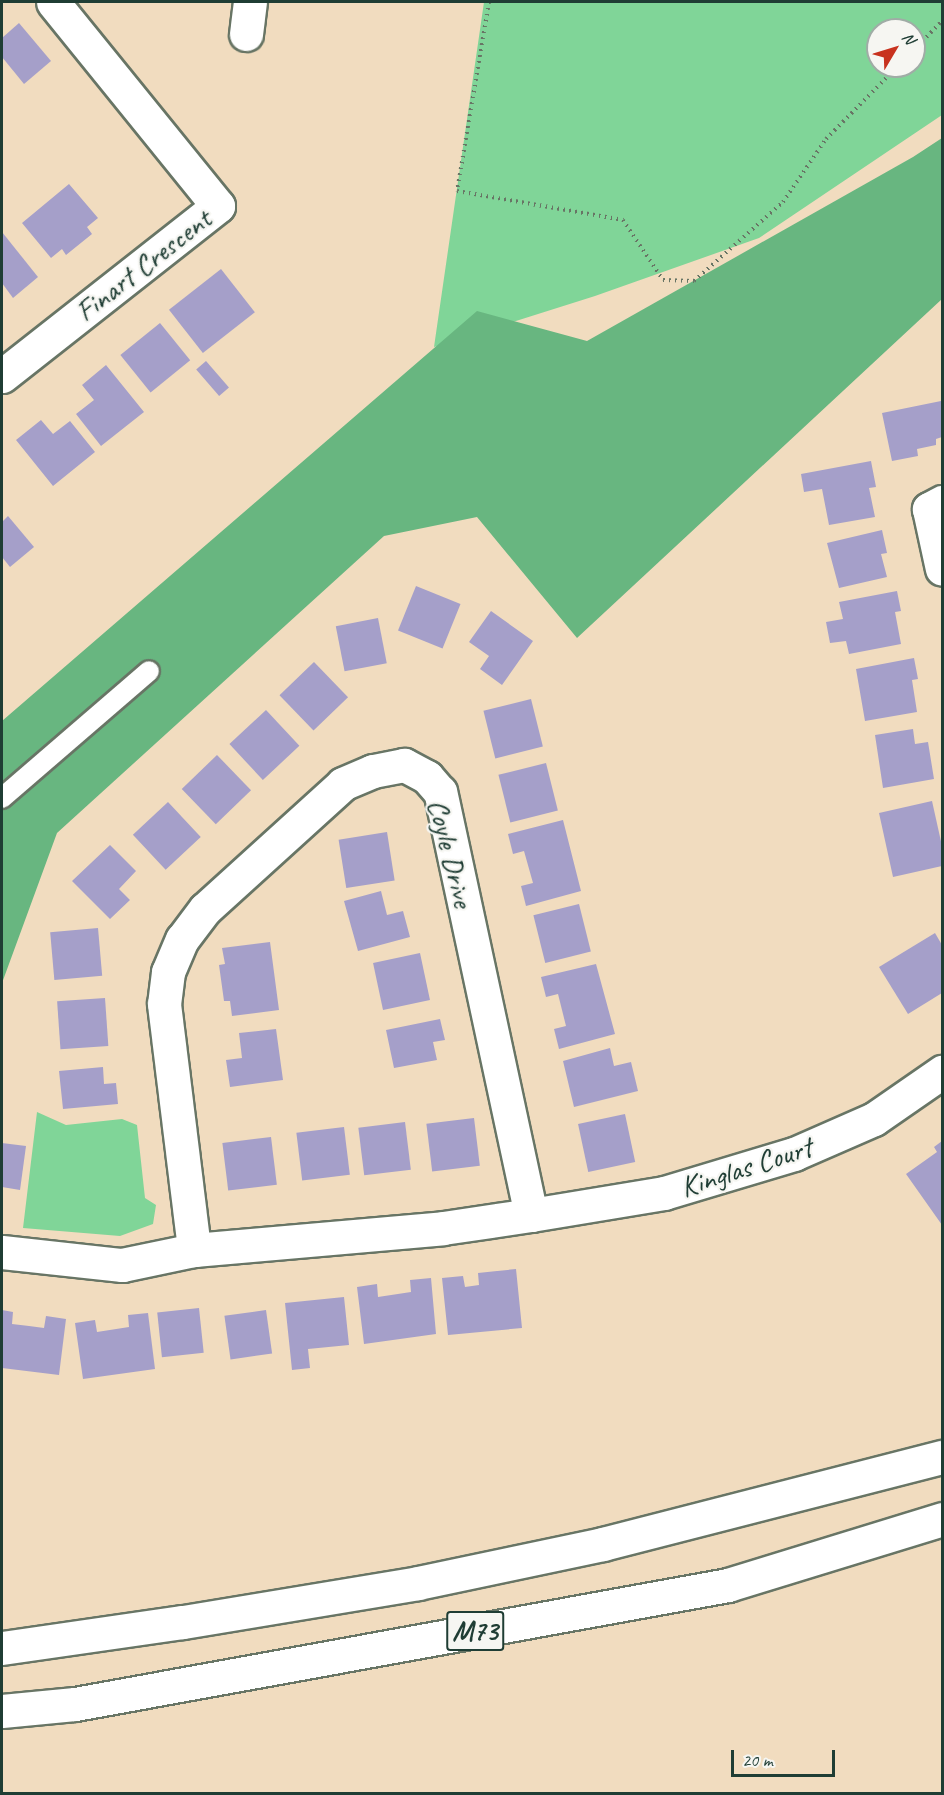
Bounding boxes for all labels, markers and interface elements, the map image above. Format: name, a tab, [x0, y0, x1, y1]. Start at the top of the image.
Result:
north arrow	[866, 18, 926, 78]
text: N	[898, 28, 920, 48]
street label: Finart Crescent	[68, 201, 218, 329]
street label: Coyle Drive	[420, 795, 482, 911]
street label: Kinglas Court	[676, 1129, 816, 1205]
road number: M73	[445, 1606, 505, 1656]
scale bar	[734, 1738, 838, 1776]
text: 20 m	[742, 1749, 773, 1771]

